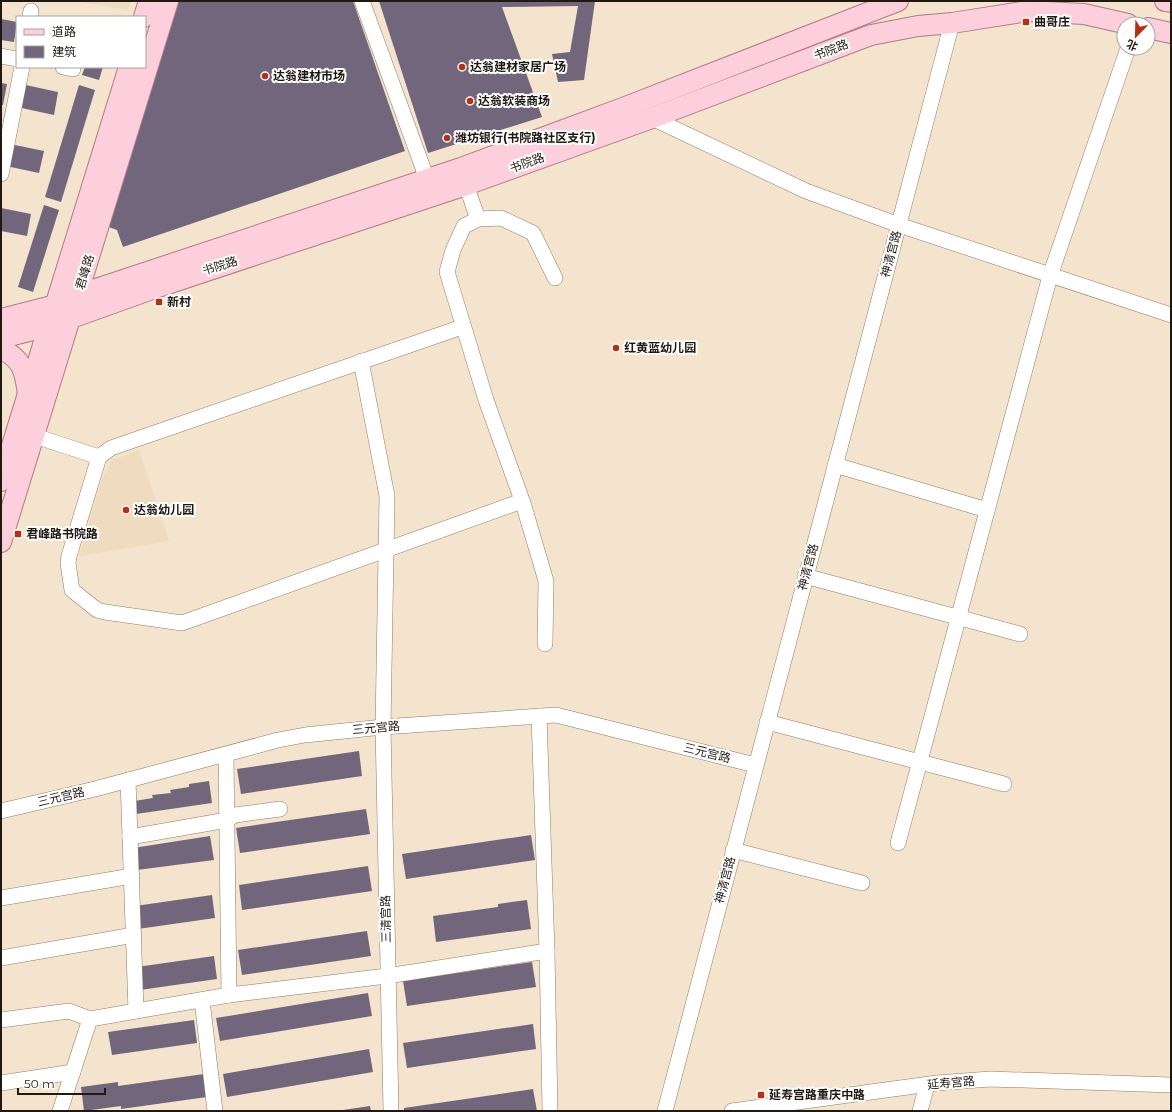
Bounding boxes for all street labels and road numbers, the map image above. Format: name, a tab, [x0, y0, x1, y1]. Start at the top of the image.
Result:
street label: 书院路	[811, 36, 850, 63]
street label: 书院路	[507, 149, 546, 176]
street label: 神清宫路	[877, 229, 904, 279]
street label: 君峰路	[72, 252, 97, 291]
street label: 书院路	[200, 253, 239, 278]
street label: 神清宫路	[794, 542, 821, 592]
street label: 三元宫路	[351, 718, 401, 737]
street label: 三元宫路	[682, 739, 732, 766]
street label: 三元宫路	[36, 784, 86, 809]
street label: 神清宫路	[711, 855, 738, 905]
street label: 三清宫路	[378, 895, 393, 943]
street label: 延寿宫路	[926, 1073, 976, 1092]

